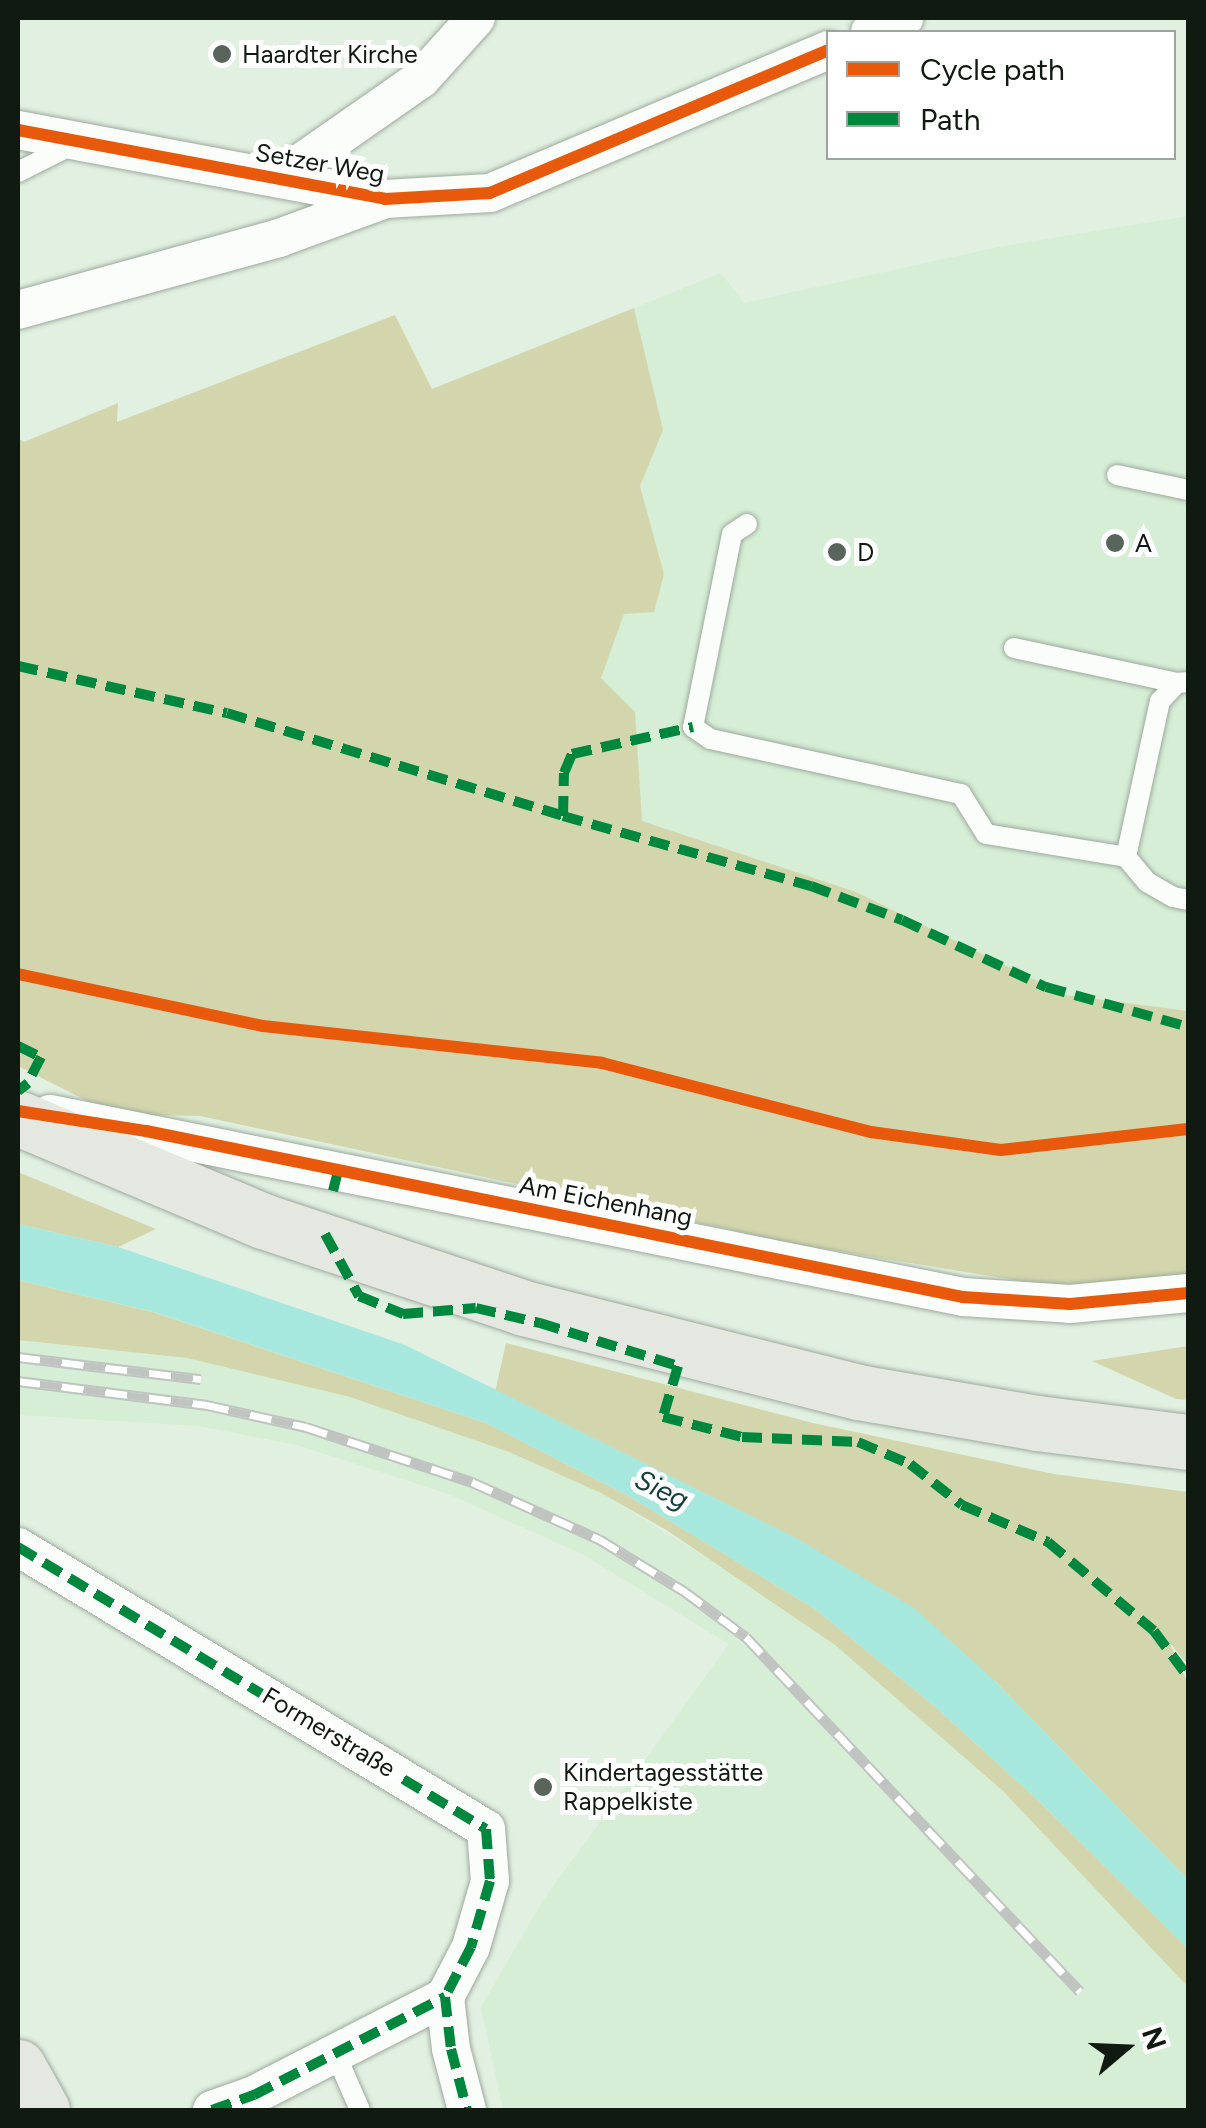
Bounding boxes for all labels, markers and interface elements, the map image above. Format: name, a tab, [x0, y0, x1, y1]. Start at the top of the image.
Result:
legend	[826, 30, 1176, 160]
place label: Haardter Kirche	[242, 39, 418, 69]
marker: Haardter Kirche	[211, 43, 233, 65]
text: Cycle path	[920, 51, 1065, 88]
text: Path	[920, 101, 980, 138]
street label: Setzer Weg	[253, 137, 387, 189]
place label: A	[1135, 528, 1152, 558]
marker: A	[1104, 532, 1126, 554]
place label: D	[857, 537, 874, 567]
marker: D	[826, 541, 848, 563]
street label: Am Eichenhang	[517, 1170, 695, 1232]
water label: Sieg	[630, 1462, 694, 1516]
street label: Formerstraße	[257, 1681, 401, 1783]
place label: Kindertagesstätte Rappelkiste	[563, 1758, 763, 1817]
marker: Kindertagesstätte Rappelkiste	[532, 1776, 554, 1798]
north arrow	[1076, 1998, 1176, 2098]
text: N	[1135, 2022, 1174, 2054]

